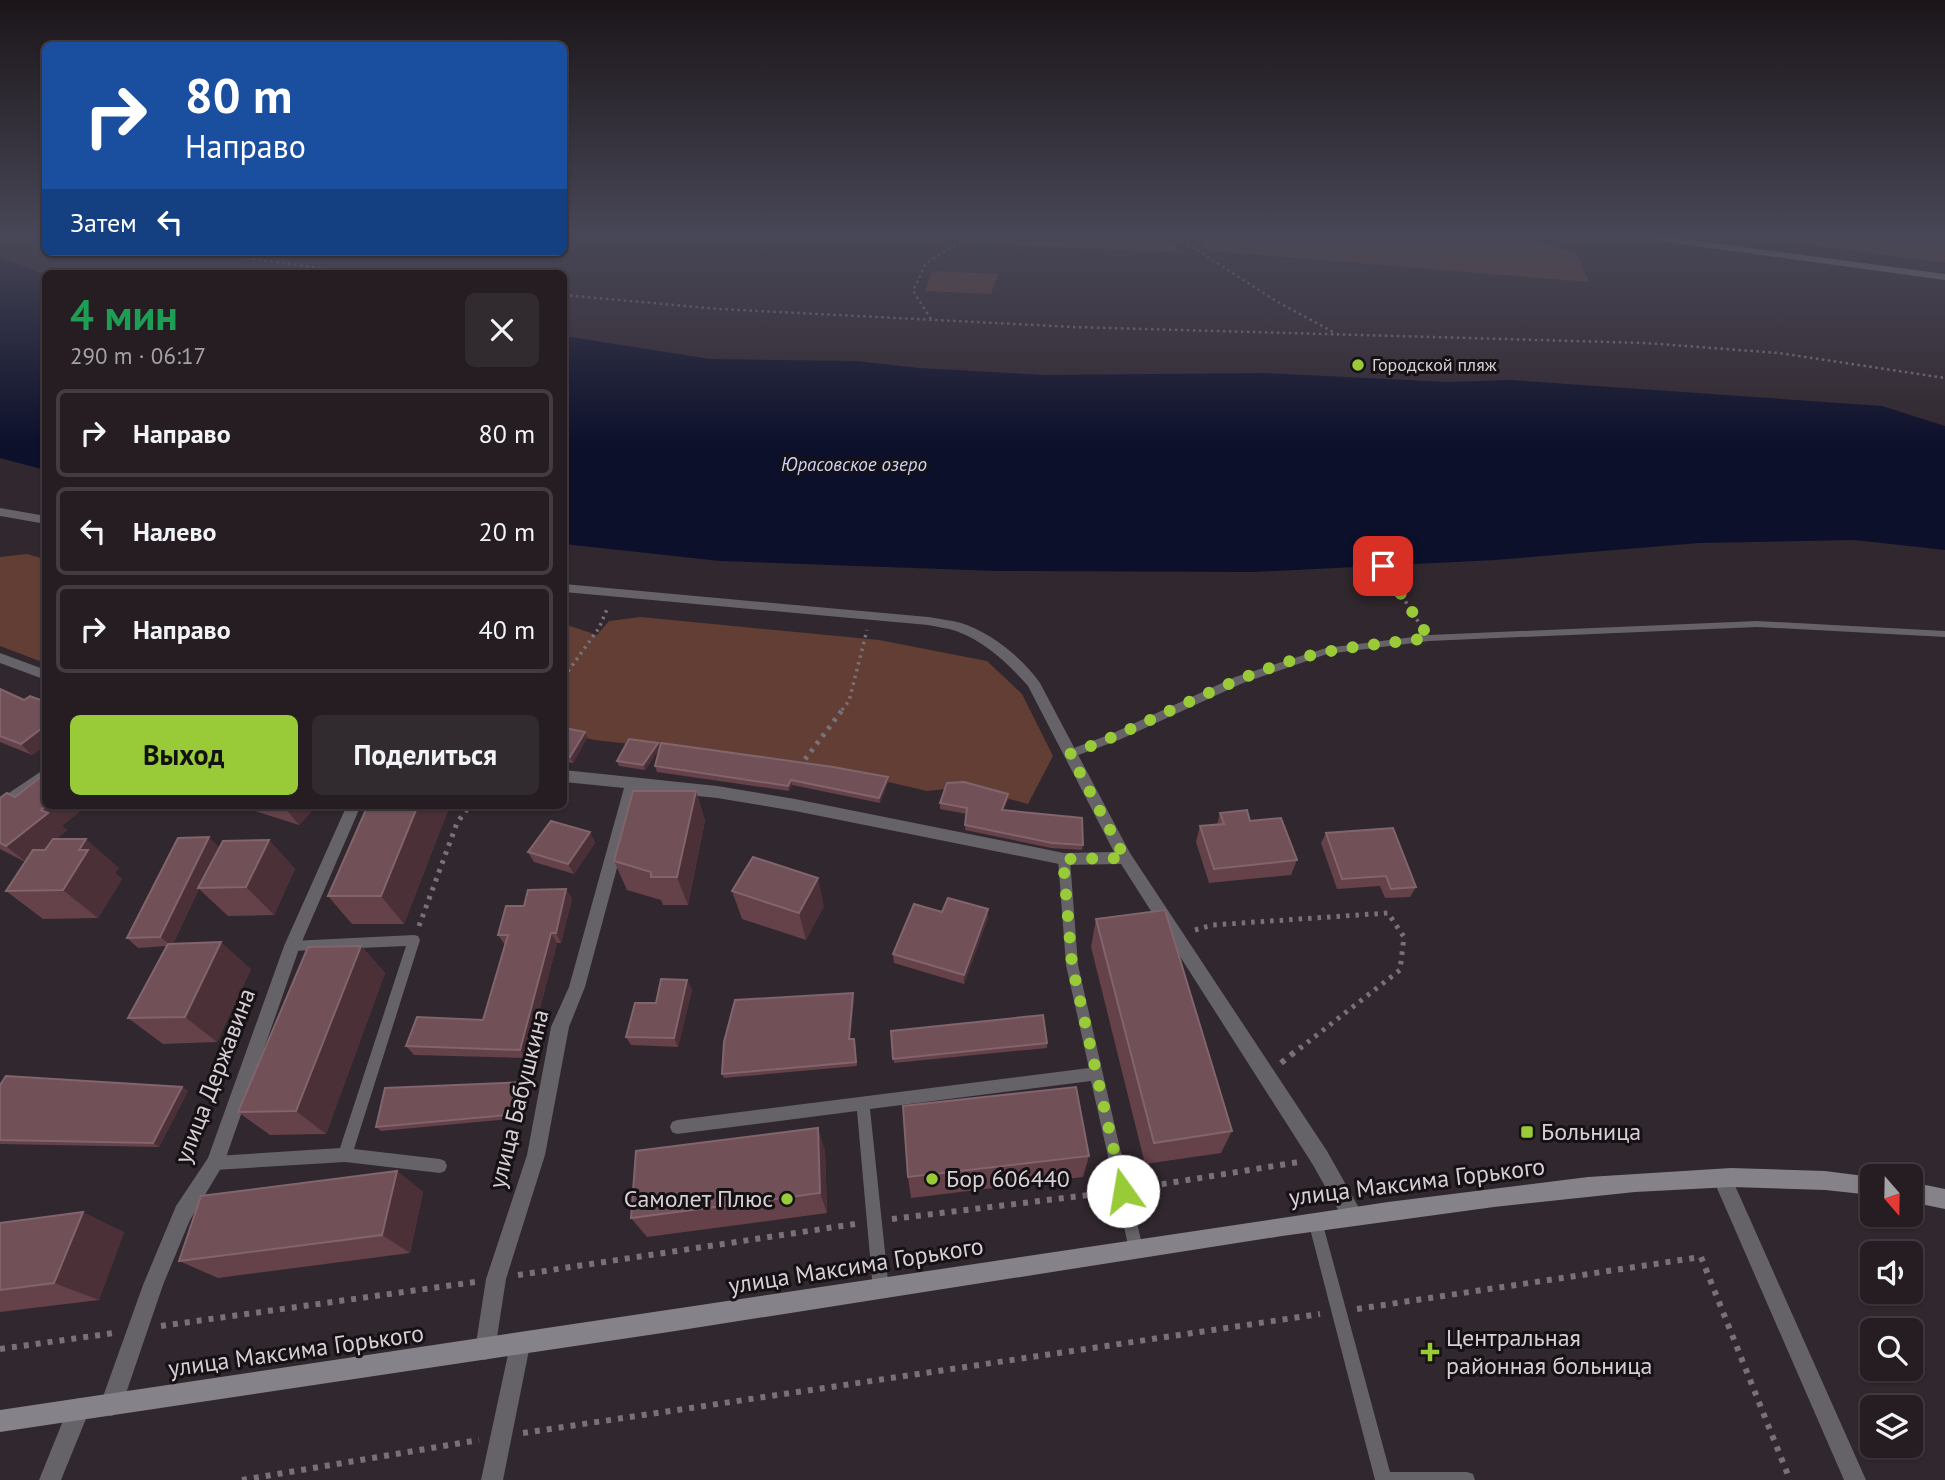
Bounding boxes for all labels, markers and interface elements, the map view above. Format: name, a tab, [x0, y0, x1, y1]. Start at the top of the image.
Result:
text: 80 m	[185, 63, 292, 127]
icon: right	[70, 70, 161, 161]
text: Направо	[185, 125, 306, 167]
icon: left	[151, 203, 189, 241]
text: Затем	[70, 206, 137, 239]
text: 4 мин	[70, 287, 178, 342]
button: close	[465, 293, 539, 367]
text: 290 m · 06:17	[70, 341, 206, 370]
place label: Городской пляж	[1372, 353, 1497, 376]
marker: Городской пляж	[1350, 357, 1366, 373]
icon: right	[74, 414, 112, 452]
text: Направо	[133, 417, 231, 450]
text: 80 m	[479, 417, 535, 450]
water label: Юрасовское озеро	[781, 452, 927, 476]
icon: left	[74, 512, 112, 550]
text: Налево	[133, 515, 217, 548]
text: 20 m	[479, 515, 535, 548]
pin	[1353, 536, 1413, 596]
icon: arrive	[1364, 547, 1402, 585]
icon: right	[74, 610, 112, 648]
text: Направо	[133, 613, 231, 646]
text: 40 m	[479, 613, 535, 646]
button: Выход	[70, 715, 298, 795]
button: Поделиться	[312, 715, 539, 795]
street label: улица Державина	[167, 984, 262, 1168]
street label: улица Бабушкина	[481, 1006, 556, 1192]
place label: Больница	[1541, 1116, 1641, 1147]
marker: Больница	[1519, 1124, 1535, 1140]
street label: улица Максима Горького	[1287, 1150, 1547, 1213]
position arrow	[1086, 1154, 1160, 1228]
place label: Бор 606440	[946, 1163, 1070, 1194]
north arrow	[1860, 1164, 1923, 1227]
map controls	[1860, 1164, 1923, 1458]
marker: Бор 606440	[924, 1171, 940, 1187]
place label: Самолет Плюс	[624, 1183, 773, 1214]
marker: Самолет Плюс	[779, 1191, 795, 1207]
street label: улица Максима Горького	[726, 1230, 986, 1301]
button: sound	[1860, 1241, 1923, 1304]
street label: улица Максима Горького	[166, 1317, 426, 1384]
button: search	[1860, 1318, 1923, 1381]
place label: Центральная районная больница	[1446, 1322, 1652, 1381]
marker: Центральная районная больница	[1420, 1342, 1440, 1362]
button: layers	[1860, 1395, 1923, 1458]

